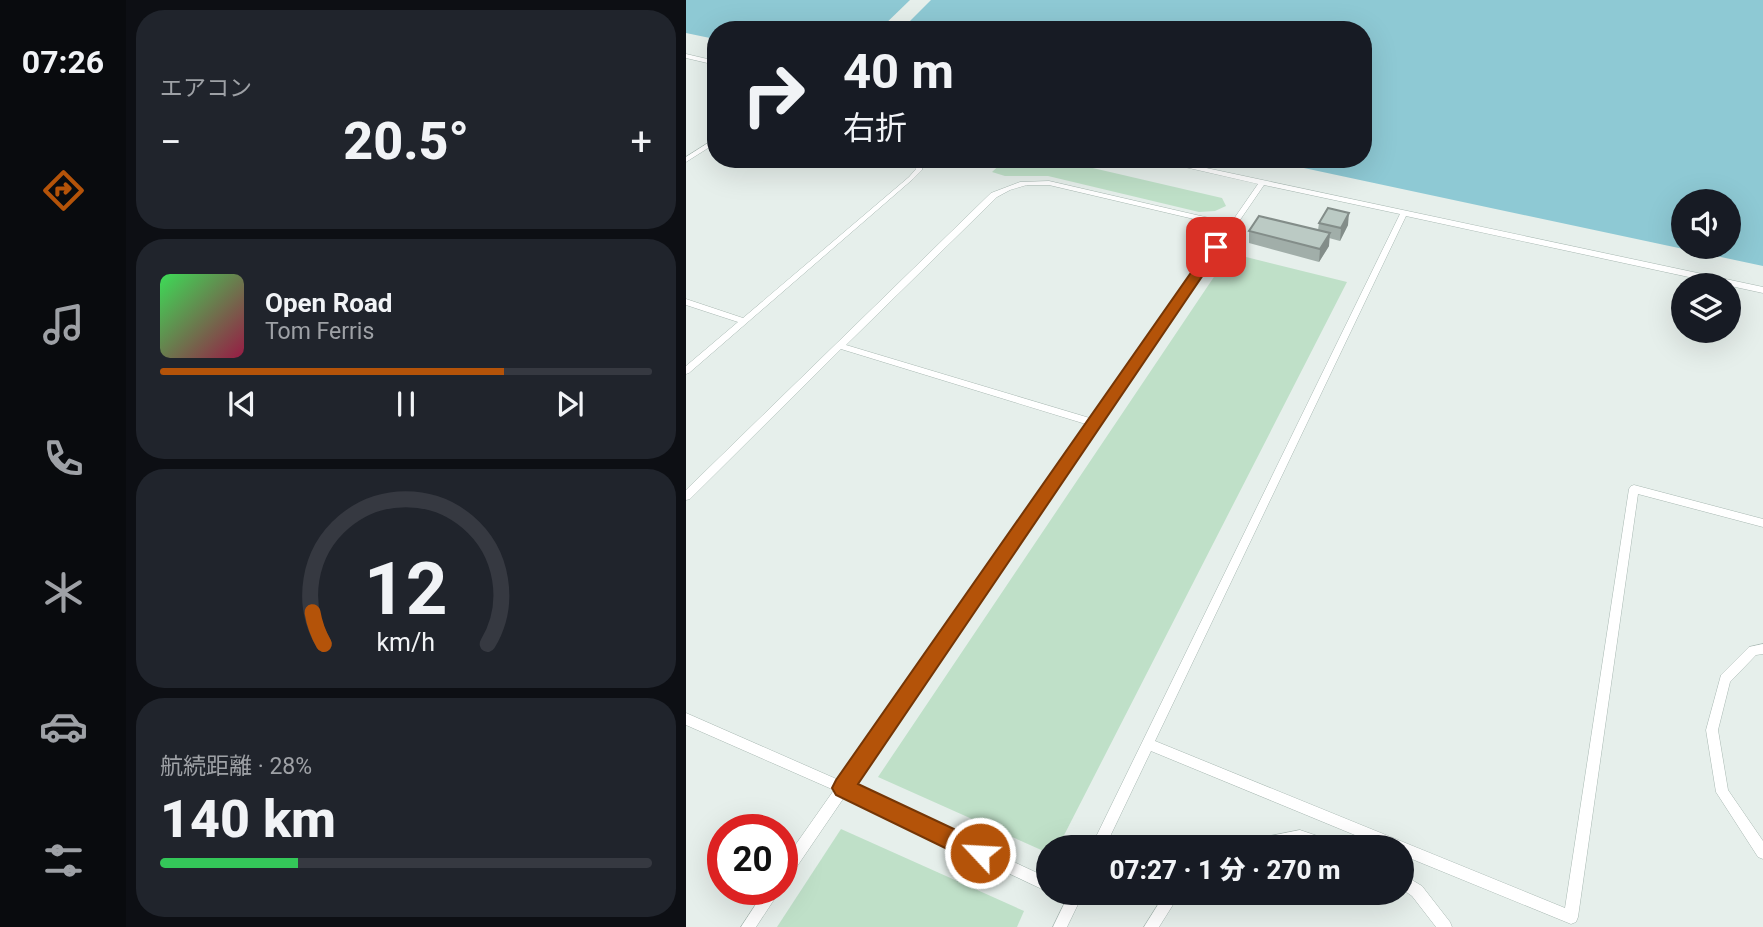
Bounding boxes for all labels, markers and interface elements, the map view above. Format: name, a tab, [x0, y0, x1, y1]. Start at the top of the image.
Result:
text: 07:26	[22, 43, 104, 81]
text: 40 m	[843, 43, 954, 100]
icon: right	[728, 49, 819, 140]
text: エアコン	[160, 75, 252, 102]
text: 右折	[843, 109, 907, 147]
text: 20.5°	[343, 111, 469, 172]
text: −	[160, 120, 182, 164]
text: +	[630, 120, 652, 164]
icon: directions	[39, 166, 88, 215]
map controls	[1671, 189, 1741, 343]
button: sound	[1671, 189, 1741, 259]
pin	[1186, 217, 1246, 277]
icon: arrive	[1197, 228, 1235, 266]
button: layers	[1671, 273, 1741, 343]
text: Open Road	[265, 288, 393, 318]
icon: music	[39, 300, 88, 349]
text: Tom Ferris	[265, 318, 374, 345]
icon: previous	[223, 385, 261, 423]
icon: pause	[387, 385, 425, 423]
icon: next	[551, 385, 589, 423]
icon: phone	[39, 434, 88, 483]
text: 12	[364, 547, 448, 633]
icon: climate	[39, 568, 88, 617]
text: km/h	[377, 628, 435, 657]
icon: car	[39, 702, 88, 751]
text: 航続距離 · 28%	[160, 753, 312, 780]
text: 140 km	[160, 789, 336, 850]
speed limit sign: 20	[707, 814, 798, 905]
position arrow	[943, 816, 1017, 890]
icon: filters	[39, 836, 88, 885]
text: 07:27 · 1 分 · 270 m	[1109, 855, 1341, 885]

